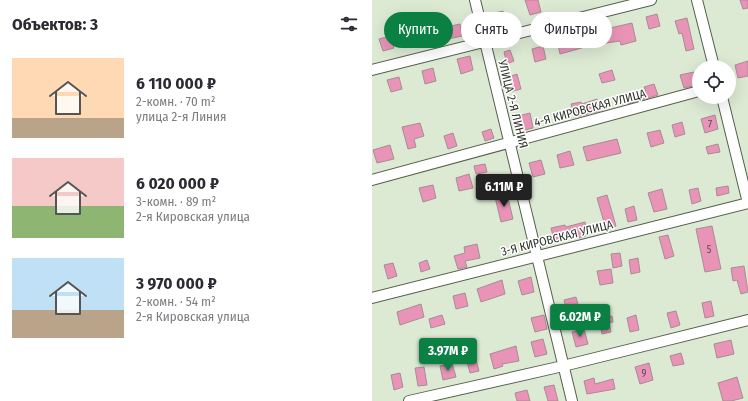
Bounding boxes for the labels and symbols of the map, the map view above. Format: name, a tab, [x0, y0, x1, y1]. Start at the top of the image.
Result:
street label: УЛИЦА 2-Я ЛИНИЯ	[495, 57, 531, 150]
street label: 4-Я КИРОВСКАЯ УЛИЦА	[533, 86, 648, 130]
house number: 7	[708, 119, 712, 131]
pin: 6.11M ₽	[467, 174, 541, 208]
street label: 3-Я КИРОВСКАЯ УЛИЦА	[500, 217, 615, 259]
house number: 5	[707, 244, 712, 256]
pin: 6.02M ₽	[543, 304, 617, 338]
pin: 3.97M ₽	[411, 338, 485, 372]
house number: 9	[642, 368, 647, 380]

